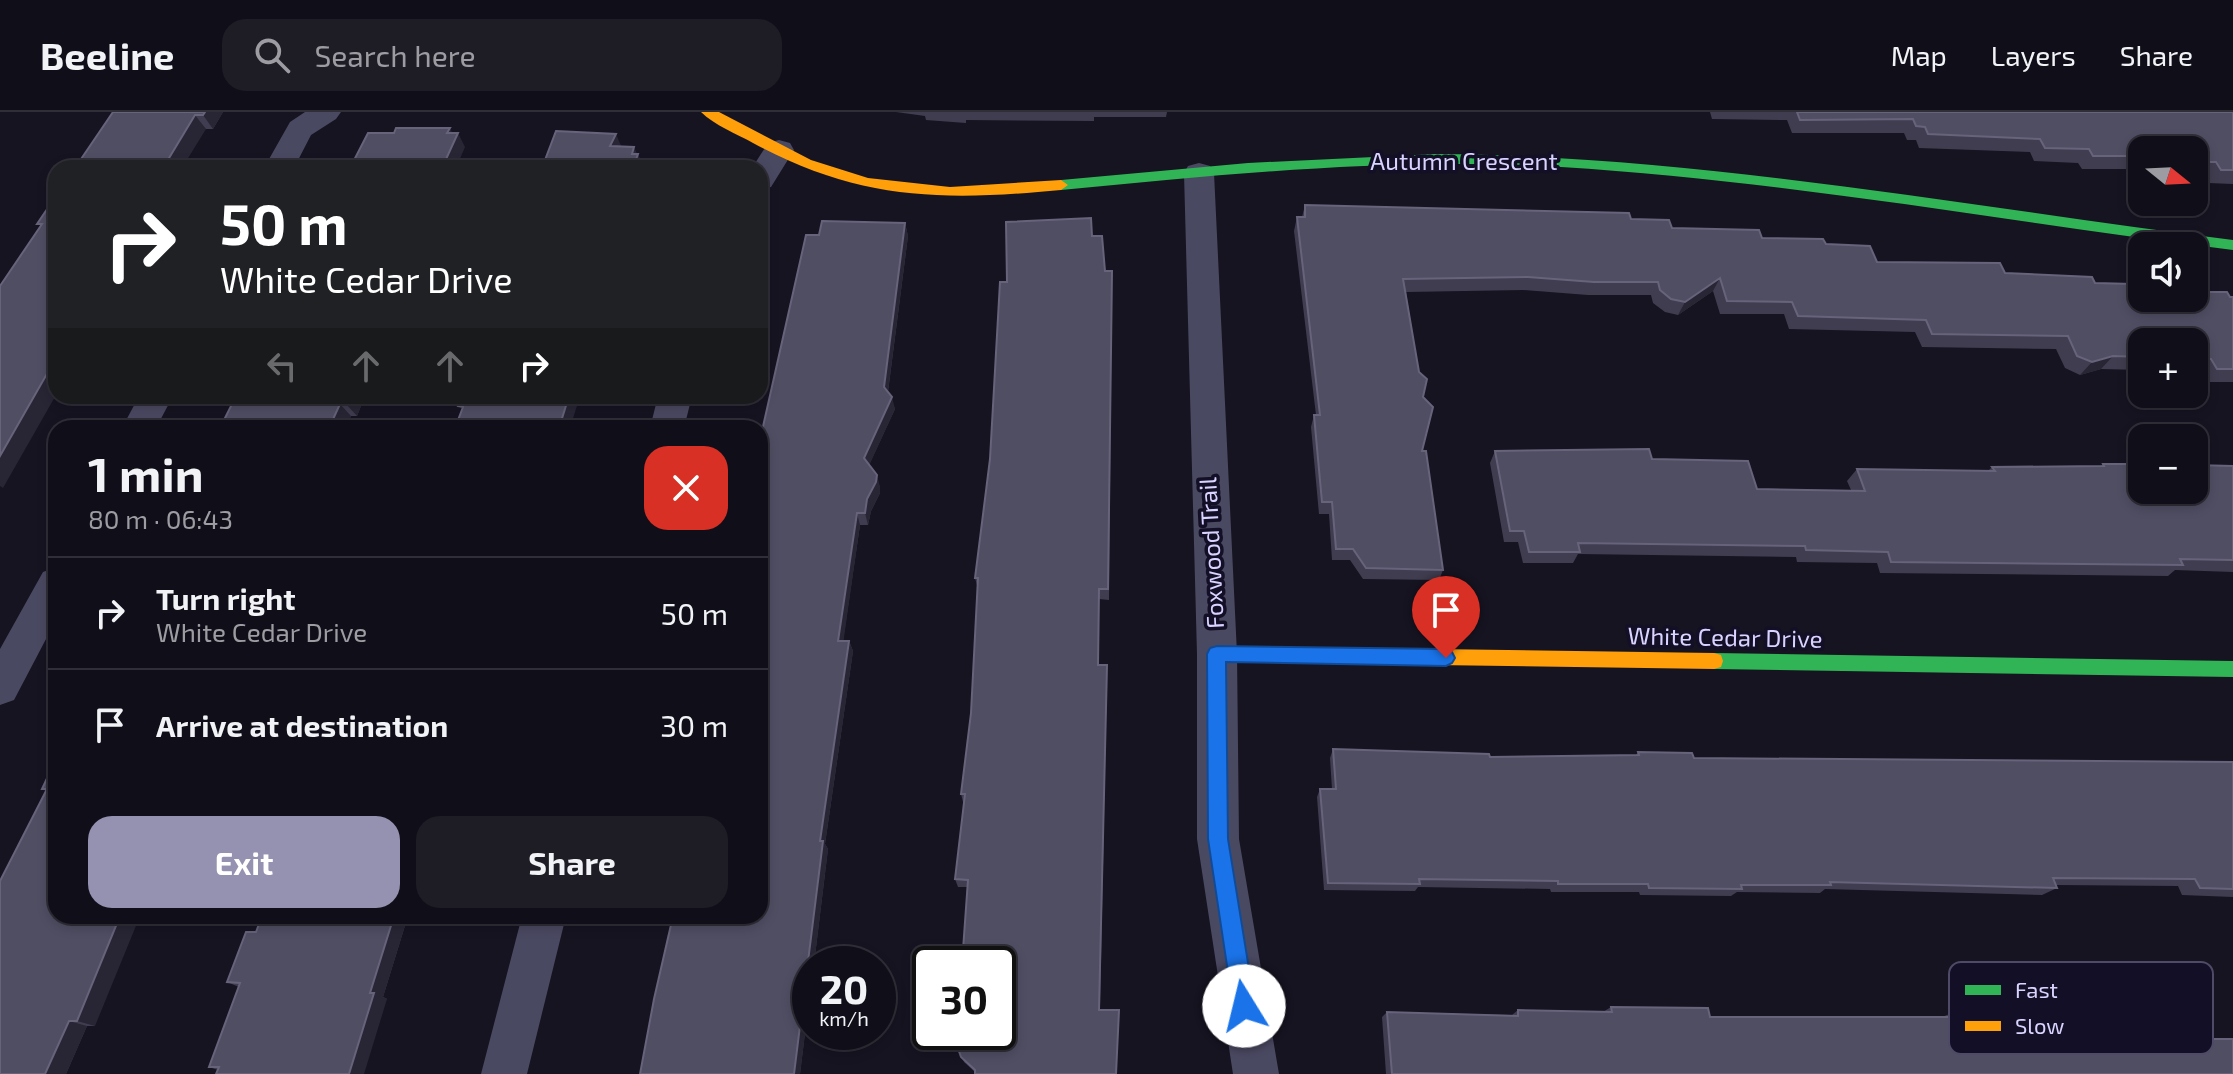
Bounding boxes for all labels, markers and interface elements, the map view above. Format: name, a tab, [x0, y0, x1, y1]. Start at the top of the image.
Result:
search box	[222, 19, 782, 91]
text: Beeline	[40, 32, 174, 78]
icon: search	[250, 33, 294, 77]
text: Search here	[314, 37, 476, 73]
text: Map	[1891, 38, 1947, 72]
text: Layers	[1991, 38, 2076, 72]
text: Share	[2120, 38, 2193, 72]
north arrow	[2128, 136, 2208, 216]
map controls	[2128, 136, 2208, 504]
street label: Autumn Crescent	[1370, 146, 1558, 175]
text: 50 m	[220, 189, 348, 256]
icon: right	[88, 192, 192, 296]
button: sound	[2128, 232, 2208, 312]
text: White Cedar Drive	[220, 257, 512, 300]
button: +	[2128, 328, 2208, 408]
icon: left	[260, 344, 304, 388]
icon: ahead	[344, 344, 388, 388]
icon: ahead	[428, 344, 472, 388]
icon: right	[512, 344, 556, 388]
button: −	[2128, 424, 2208, 504]
text: 1 min	[88, 444, 204, 502]
button: close	[644, 446, 728, 530]
street label: Foxwood Trail	[1192, 477, 1229, 630]
text: 80 m · 06:43	[88, 503, 233, 534]
pin	[1412, 576, 1480, 658]
text: Turn right	[156, 580, 296, 616]
icon: arrive	[1424, 588, 1468, 632]
icon: right	[88, 591, 132, 635]
text: 50 m	[661, 595, 728, 631]
text: White Cedar Drive	[156, 616, 367, 647]
street label: White Cedar Drive	[1627, 620, 1823, 653]
icon: arrive	[88, 703, 132, 747]
text: Arrive at destination	[156, 707, 448, 743]
text: 30 m	[660, 707, 728, 743]
button: Exit	[88, 816, 400, 908]
button: Share	[416, 816, 728, 908]
speed limit sign: 30	[912, 946, 1016, 1050]
legend	[1949, 962, 2213, 1054]
text: 20	[820, 964, 868, 1012]
position arrow	[1202, 964, 1286, 1048]
text: Fast	[2015, 976, 2058, 1002]
text: km/h	[819, 1006, 869, 1030]
text: Slow	[2015, 1012, 2064, 1038]

